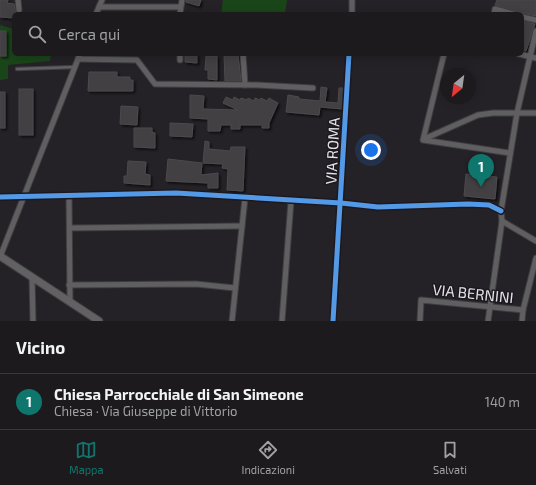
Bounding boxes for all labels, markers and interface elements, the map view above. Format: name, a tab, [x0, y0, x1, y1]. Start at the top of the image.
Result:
search box	[12, 12, 524, 56]
icon: search	[26, 23, 48, 45]
text: Cerca qui	[58, 25, 120, 43]
north arrow	[440, 68, 476, 104]
street label: VIA ROMA	[321, 116, 343, 185]
your location	[361, 140, 381, 160]
pin: 1	[468, 154, 494, 187]
street label: VIA BERNINI	[432, 280, 514, 306]
text: Vicino	[16, 337, 65, 357]
text: Chiesa Parrocchiale di San Simeone	[54, 385, 304, 403]
text: 1	[26, 394, 32, 410]
text: 140 m	[485, 394, 520, 410]
text: Chiesa · Via Giuseppe di Vittorio	[54, 403, 238, 419]
tab: Mappa	[69, 439, 104, 476]
tab: Indicazioni	[242, 439, 295, 476]
tab: Salvati	[433, 439, 467, 476]

